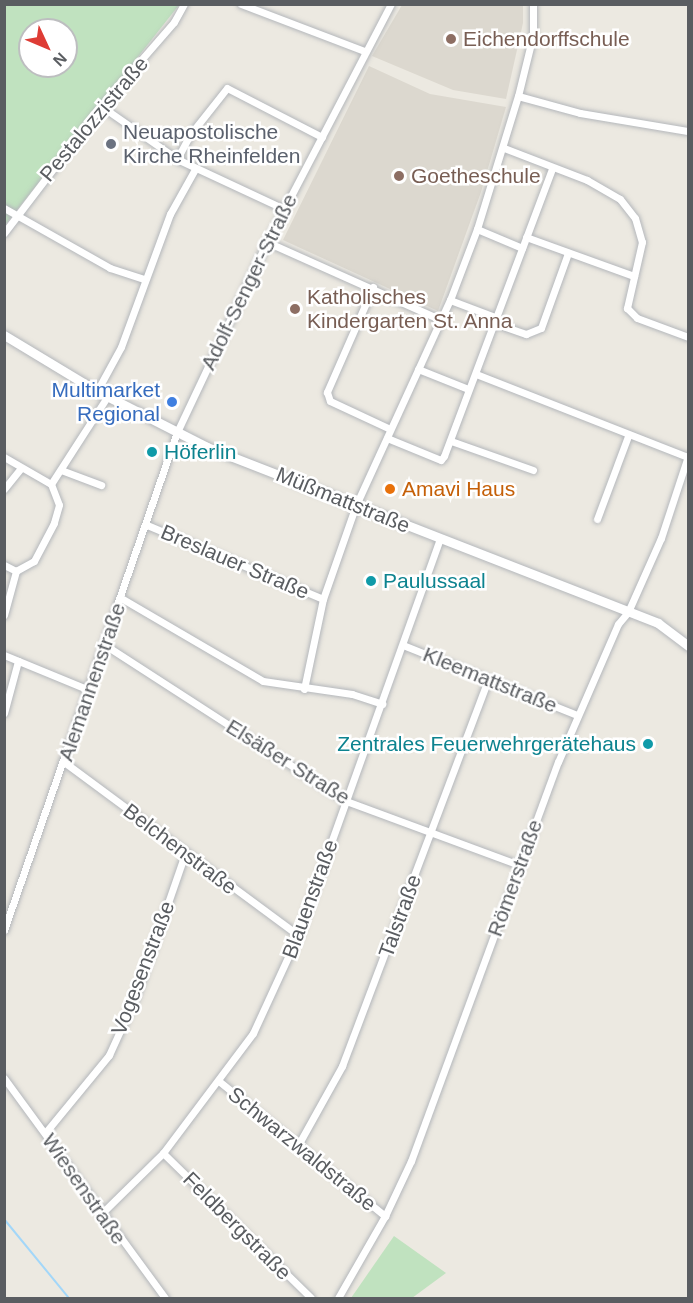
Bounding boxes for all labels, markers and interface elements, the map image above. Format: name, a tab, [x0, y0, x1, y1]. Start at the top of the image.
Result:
north arrow	[18, 18, 78, 78]
place label: Eichendorffschule	[463, 26, 630, 52]
marker: Eichendorffschule	[444, 32, 458, 46]
text: N	[50, 49, 70, 70]
street label: Pestalozzistraße	[34, 51, 154, 187]
place label: Neuapostolische Kirche Rheinfelden	[123, 119, 300, 169]
marker: Neuapostolische Kirche Rheinfelden	[104, 137, 118, 151]
place label: Goetheschule	[411, 163, 541, 189]
marker: Goetheschule	[392, 169, 406, 183]
street label: Adolf-Senger-Straße	[195, 190, 303, 374]
place label: Katholisches Kindergarten St. Anna	[307, 284, 514, 334]
marker: Katholisches Kindergarten St. Anna	[288, 302, 302, 316]
place label: Multimarket Regional	[51, 377, 160, 427]
marker: Multimarket Regional	[165, 395, 179, 409]
place label: Höferlin	[164, 439, 236, 465]
marker: Höferlin	[145, 445, 159, 459]
street label: Müßmattstraße	[272, 462, 414, 538]
place label: Amavi Haus	[402, 476, 515, 502]
marker: Amavi Haus	[383, 482, 397, 496]
street label: Breslauer Straße	[157, 519, 313, 605]
place label: Paulussaal	[383, 568, 486, 594]
marker: Paulussaal	[364, 574, 378, 588]
street label: Alemannenstraße	[53, 600, 131, 764]
street label: Kleemattstraße	[419, 642, 561, 718]
street label: Elsäßer Straße	[221, 714, 355, 810]
place label: Zentrales Feuerwehrgerätehaus	[337, 731, 636, 757]
marker: Zentrales Feuerwehrgerätehaus	[641, 737, 655, 751]
street label: Belchenstraße	[118, 798, 242, 900]
street label: Römerstraße	[482, 816, 548, 940]
street label: Blauenstraße	[277, 836, 343, 962]
street label: Talstraße	[373, 871, 427, 961]
street label: Vogesenstraße	[106, 898, 180, 1038]
street label: Schwarzwaldstraße	[223, 1082, 381, 1216]
street label: Wiesenstraße	[37, 1129, 131, 1249]
street label: Feldbergstraße	[178, 1167, 296, 1285]

